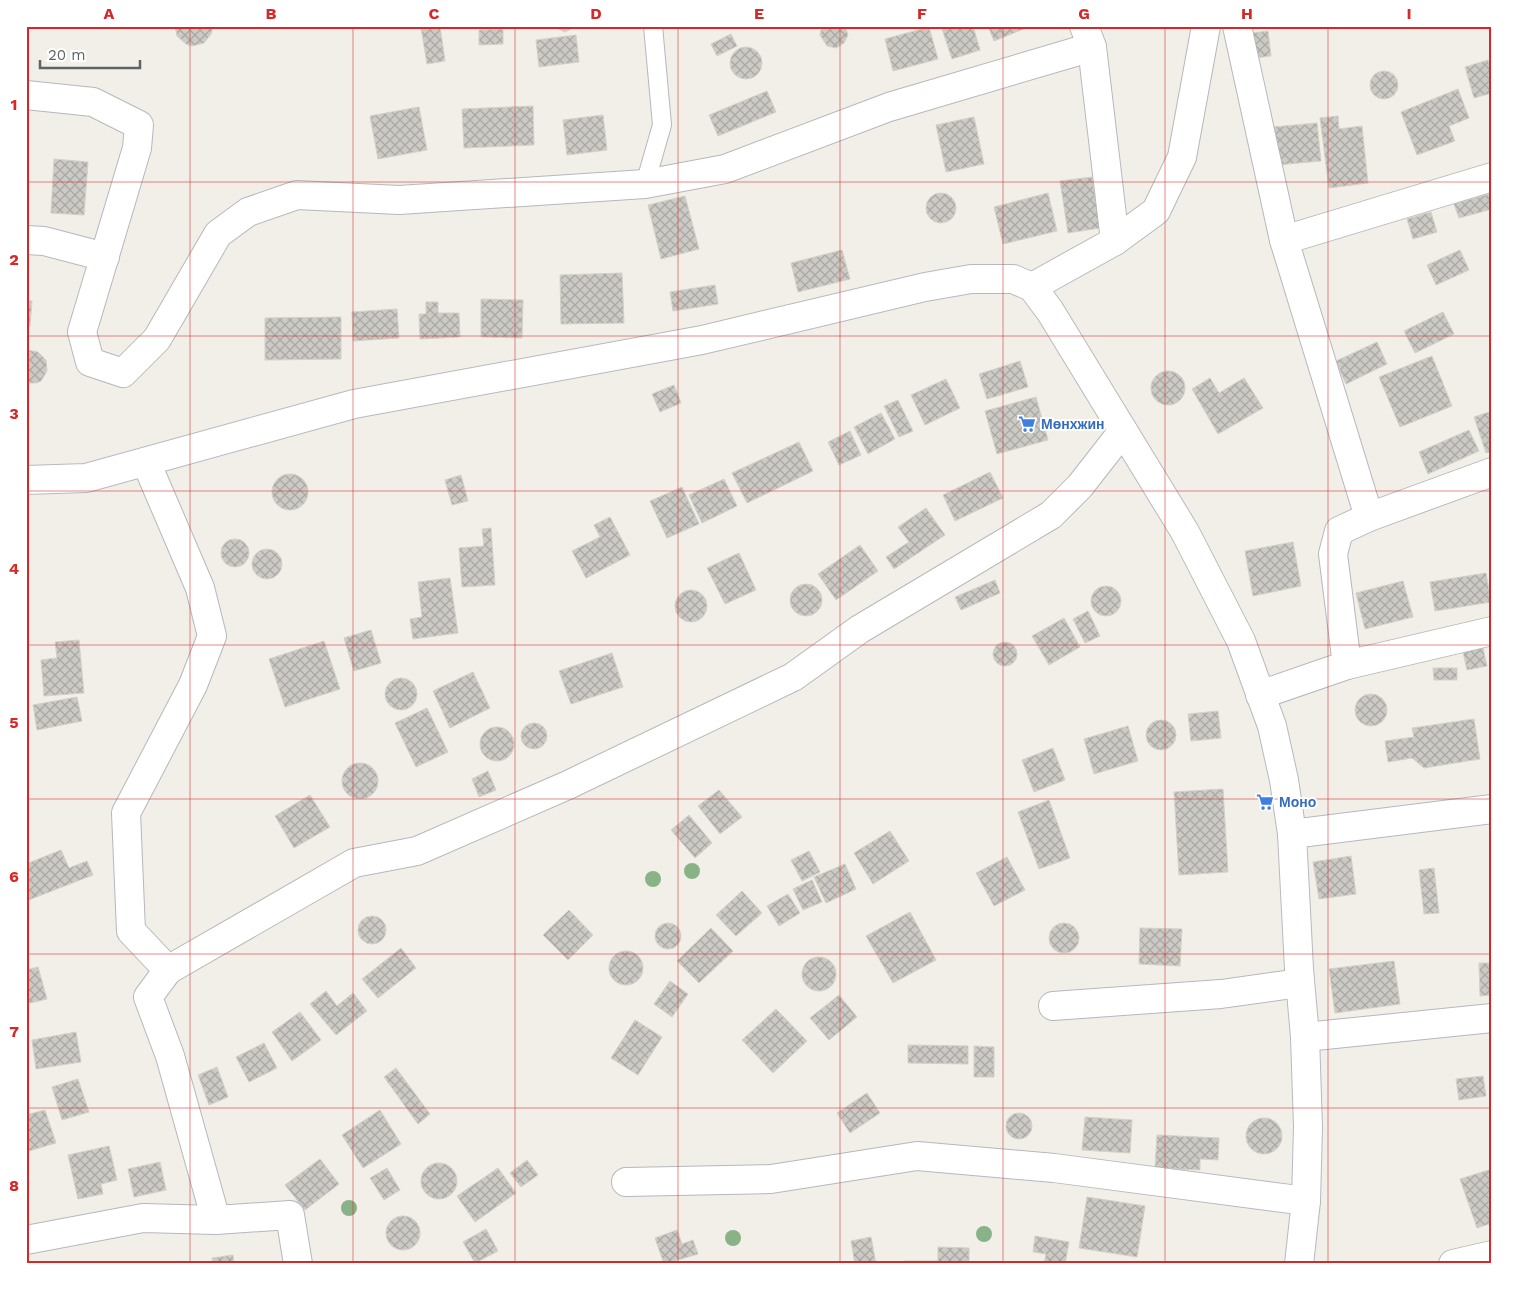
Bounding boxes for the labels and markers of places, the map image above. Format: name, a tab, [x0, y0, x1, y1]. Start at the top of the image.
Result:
supermarket icon: Мөнхжин	[1017, 414, 1037, 434]
place label: Мөнхжин	[1041, 416, 1104, 432]
supermarket icon: Моно	[1255, 792, 1275, 812]
place label: Моно	[1279, 794, 1316, 810]

